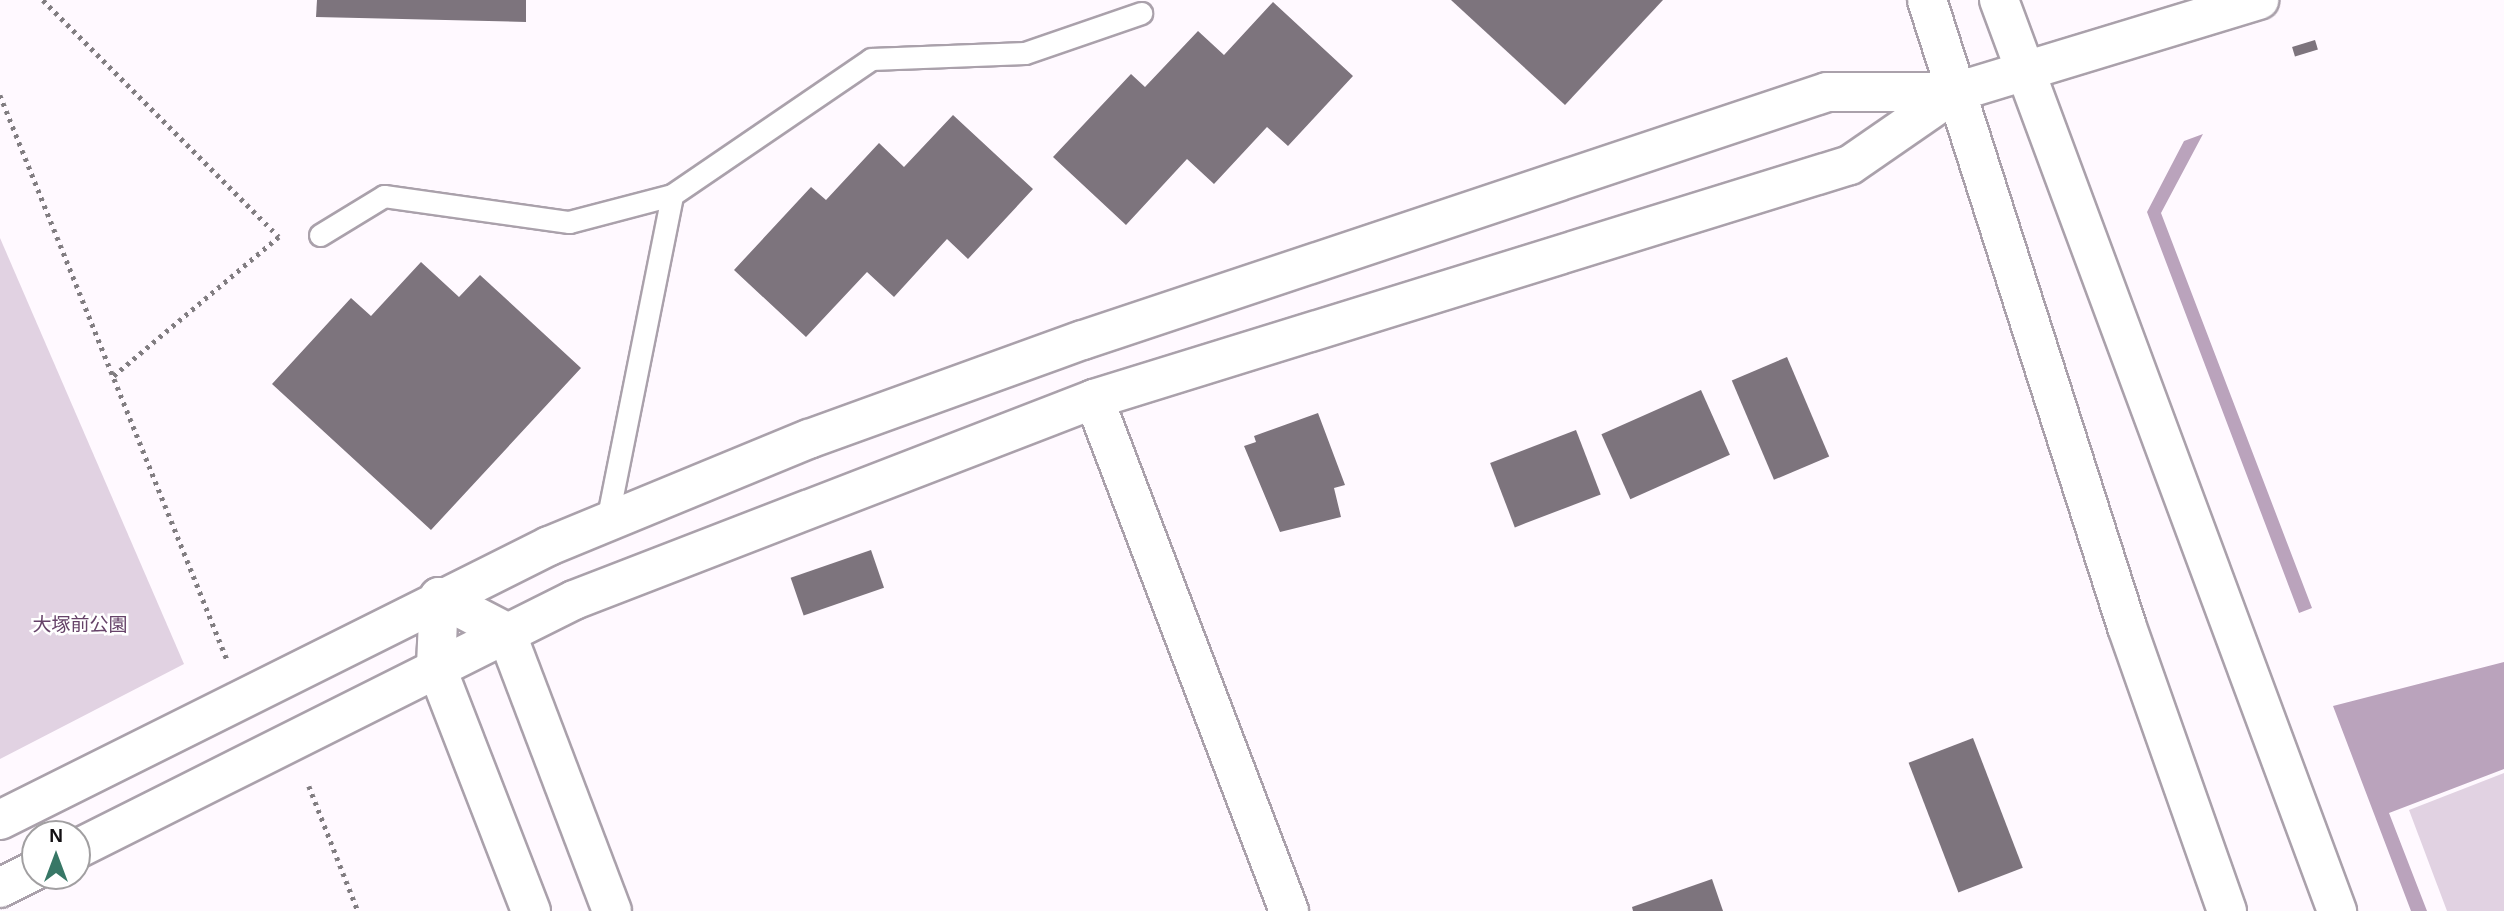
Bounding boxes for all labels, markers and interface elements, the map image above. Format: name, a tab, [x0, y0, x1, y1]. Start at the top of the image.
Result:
park label: 大塚前公園	[33, 614, 127, 636]
north arrow	[21, 820, 91, 890]
text: N	[49, 825, 63, 846]

